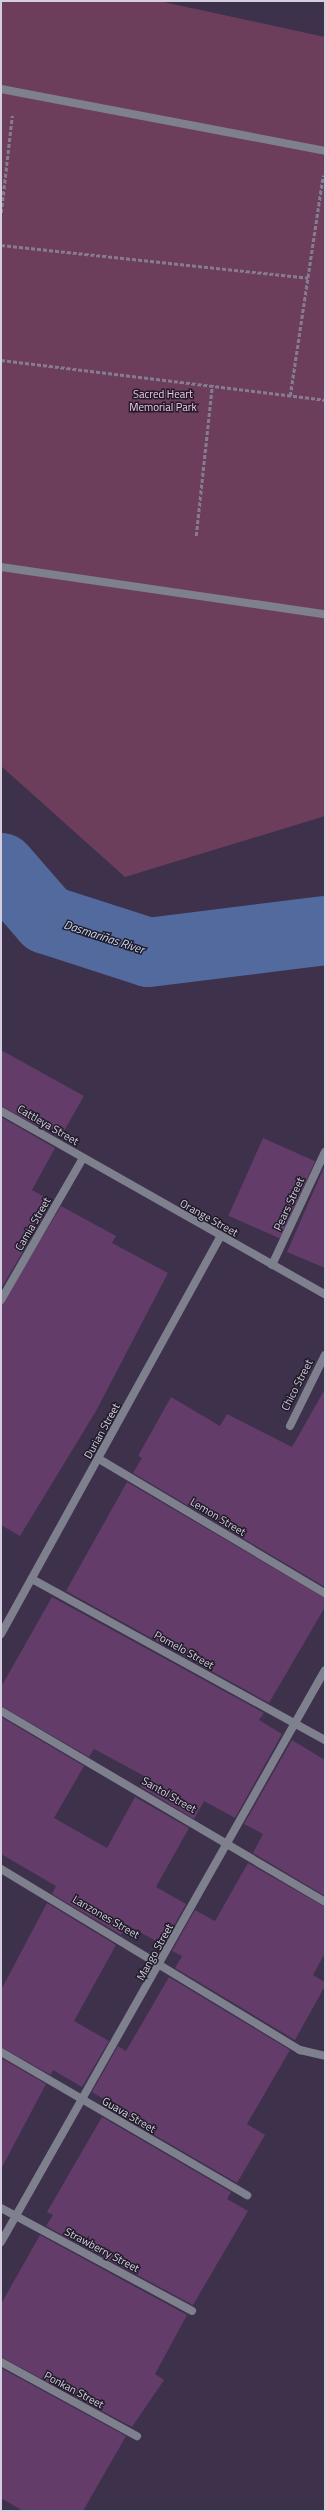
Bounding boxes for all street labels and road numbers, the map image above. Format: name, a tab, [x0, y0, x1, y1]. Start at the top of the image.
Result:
street label: Cattleya Street	[15, 1102, 81, 1148]
street label: Pears Street	[271, 1175, 307, 1233]
street label: Camia Street	[12, 1195, 54, 1253]
street label: Orange Street	[178, 1197, 240, 1239]
street label: Chico Street	[278, 1357, 316, 1413]
street label: Durian Street	[81, 1401, 123, 1461]
street label: Lemon Street	[188, 1495, 248, 1539]
street label: Pomelo Street	[152, 1628, 216, 1672]
street label: Santol Street	[140, 1774, 198, 1816]
street label: Lanzones Street	[70, 1893, 142, 1941]
street label: Mango Street	[134, 1921, 176, 1983]
street label: Guava Street	[100, 2094, 158, 2136]
street label: Strawberry Street	[62, 2225, 142, 2275]
street label: Ponkan Street	[42, 2369, 106, 2411]

